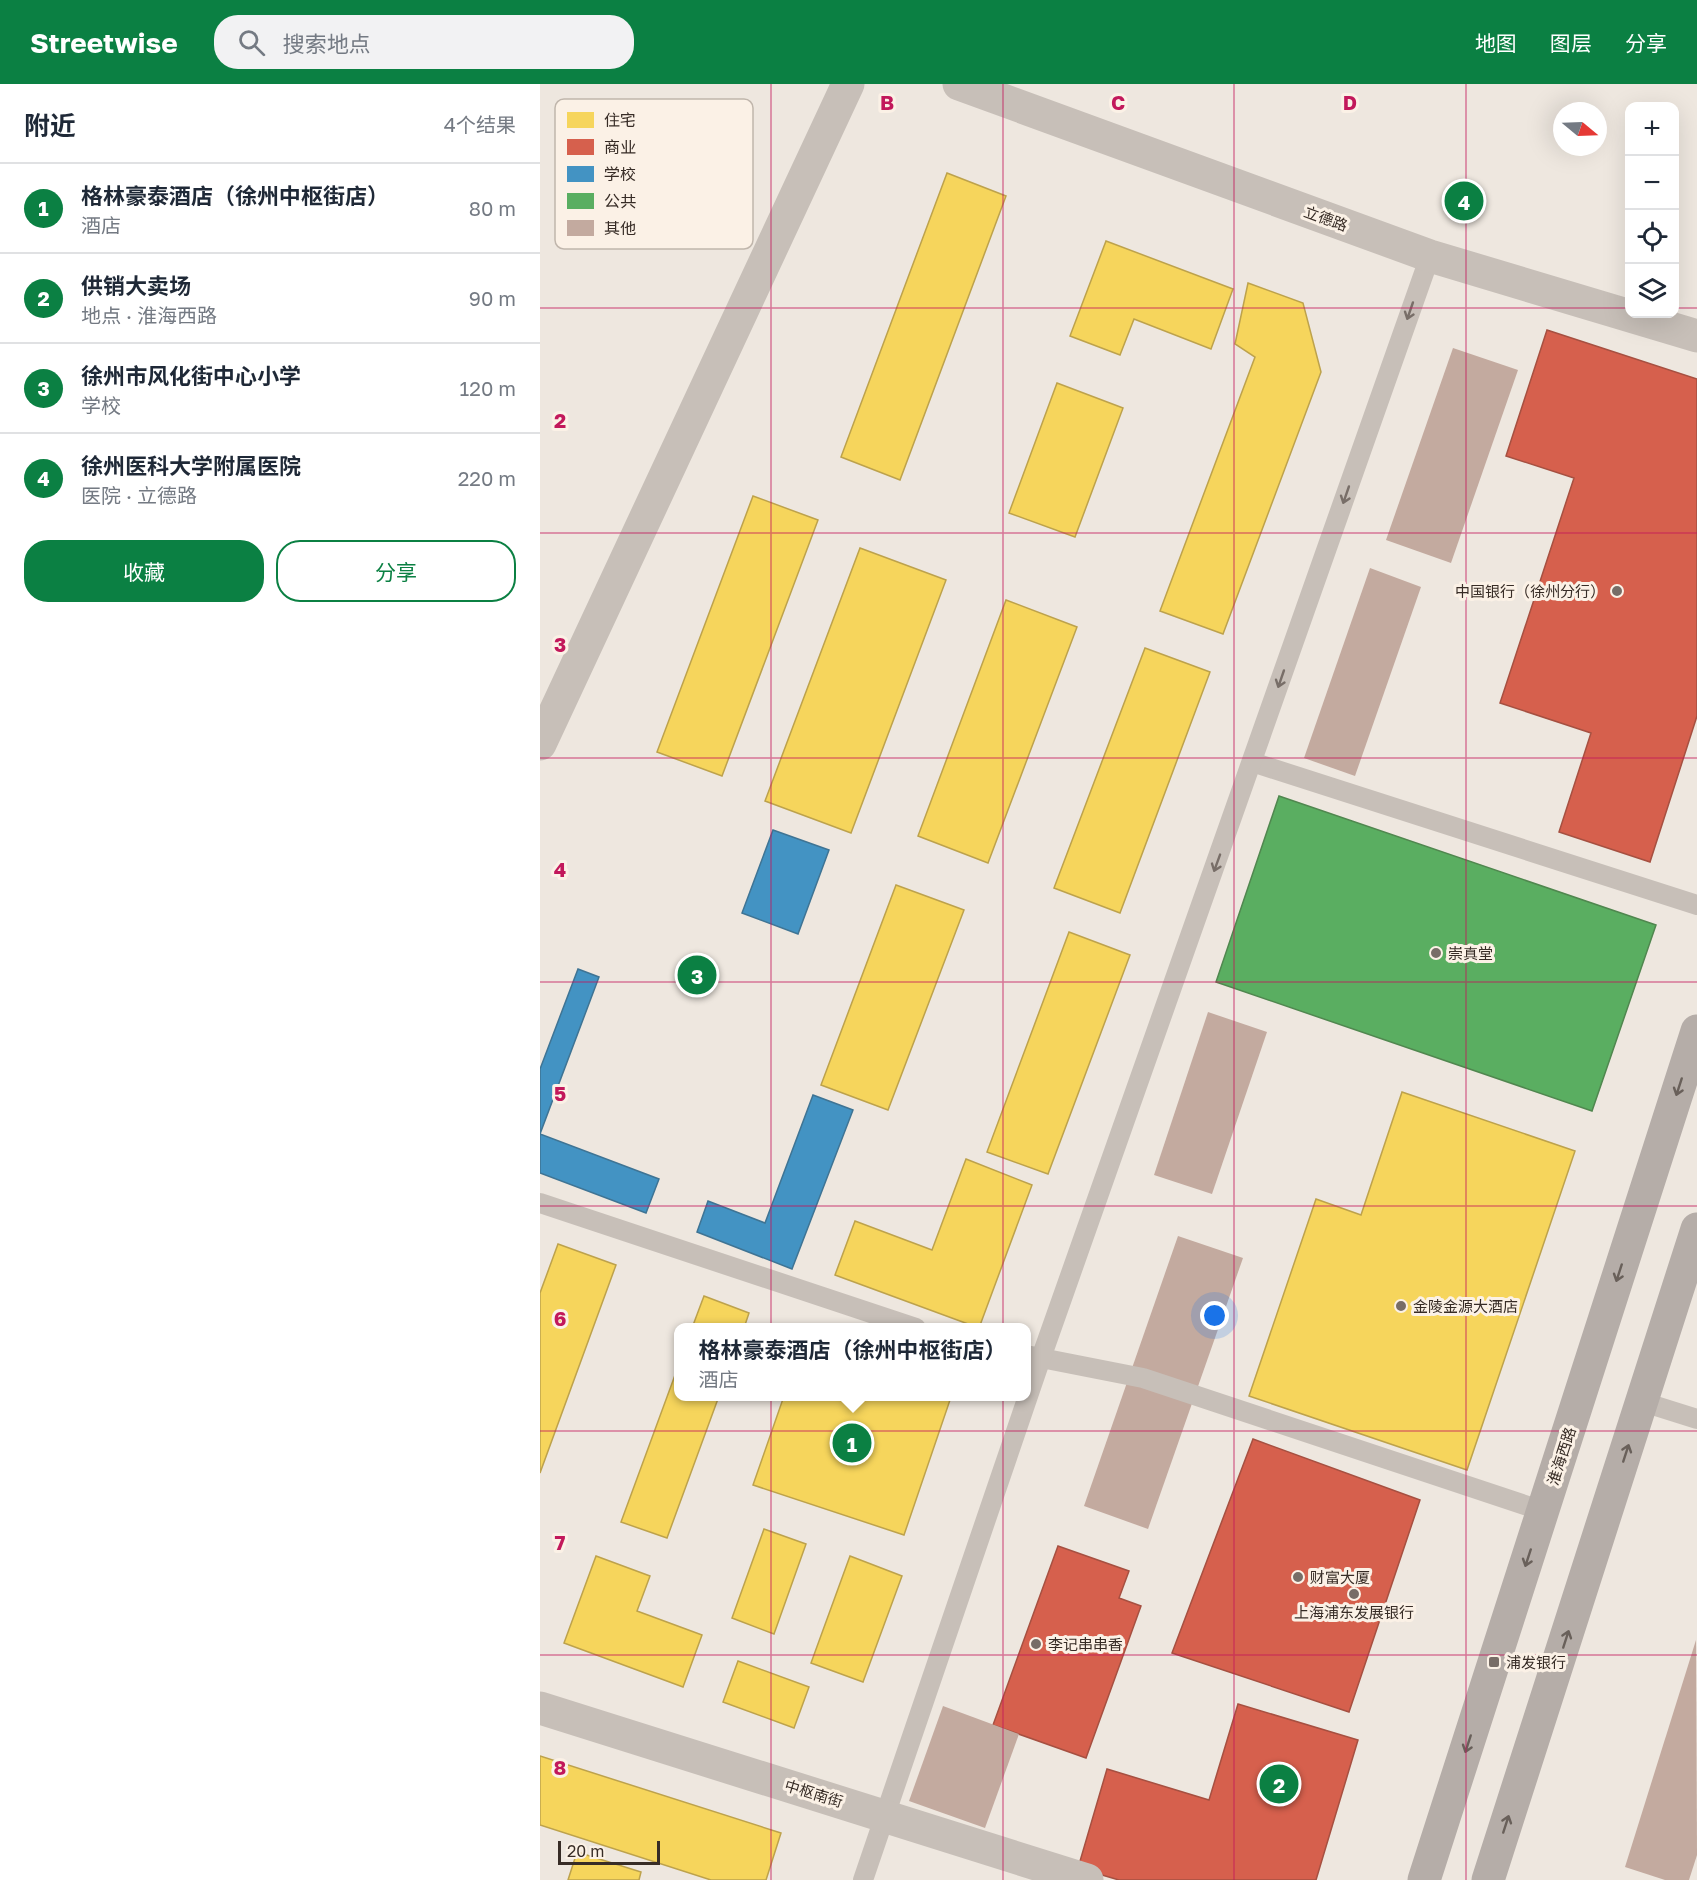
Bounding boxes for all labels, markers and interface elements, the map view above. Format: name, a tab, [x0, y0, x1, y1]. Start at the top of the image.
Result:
search box	[214, 15, 634, 69]
text: Streetwise	[30, 26, 178, 59]
icon: search	[235, 26, 268, 59]
text: 搜索地点	[283, 30, 371, 57]
text: 地图	[1475, 30, 1517, 56]
text: 图层	[1550, 30, 1592, 56]
text: 分享	[1625, 30, 1667, 56]
text: B	[880, 90, 894, 114]
text: C	[1111, 90, 1125, 114]
text: D	[1343, 90, 1357, 114]
legend	[555, 99, 753, 249]
north arrow	[1553, 102, 1607, 156]
map controls	[1625, 102, 1679, 318]
button: +	[1625, 102, 1679, 156]
text: 附近	[24, 110, 76, 141]
text: 住宅	[604, 110, 636, 130]
text: 4个结果	[444, 112, 516, 136]
text: 商业	[604, 137, 636, 157]
button: −	[1625, 156, 1679, 210]
text: 学校	[604, 164, 636, 184]
pin: 4	[1444, 178, 1484, 224]
text: 格林豪泰酒店（徐州中枢街店）	[81, 182, 389, 209]
text: 公共	[604, 191, 636, 211]
text: 1	[38, 196, 49, 220]
text: 80 m	[469, 196, 516, 220]
street label: 立德路	[1302, 202, 1350, 234]
button: locate	[1625, 210, 1679, 264]
text: 酒店	[81, 213, 121, 237]
text: 其他	[604, 218, 636, 238]
button: layers	[1625, 264, 1679, 318]
text: 供销大卖场	[81, 272, 191, 299]
text: 2	[37, 286, 50, 310]
text: 90 m	[469, 286, 516, 310]
one-way arrow	[1404, 301, 1415, 320]
text: 地点 · 淮海西路	[81, 303, 217, 327]
text: 徐州市风化街中心小学	[81, 362, 301, 389]
text: 3	[37, 376, 50, 400]
text: 120 m	[460, 376, 516, 400]
text: 学校	[81, 393, 121, 417]
text: 2	[554, 408, 566, 432]
text: 徐州医科大学附属医院	[81, 452, 301, 479]
text: 4	[37, 466, 50, 490]
text: 220 m	[458, 466, 516, 490]
text: 医院 · 立德路	[81, 483, 197, 507]
one-way arrow	[1339, 485, 1350, 504]
button: 收藏	[24, 540, 264, 602]
button: 分享	[276, 540, 516, 602]
place label: 中国银行（徐州分行）	[1455, 582, 1605, 600]
marker: 中国银行（徐州分行）	[1610, 584, 1624, 598]
text: 3	[554, 632, 566, 656]
one-way arrow	[1275, 669, 1286, 688]
one-way arrow	[1210, 853, 1221, 872]
text: 4	[554, 857, 566, 881]
place label: 崇真堂	[1448, 944, 1493, 962]
marker: 崇真堂	[1429, 946, 1443, 960]
pin: 3	[678, 952, 716, 998]
one-way arrow	[1673, 1077, 1684, 1096]
text: 5	[554, 1081, 566, 1105]
one-way arrow	[1613, 1263, 1624, 1282]
place label: 金陵金源大酒店	[1413, 1297, 1518, 1315]
marker: 金陵金源大酒店	[1394, 1299, 1408, 1313]
your location	[1200, 1301, 1229, 1330]
text: 6	[554, 1306, 566, 1330]
popup	[674, 1323, 1031, 1401]
text: 格林豪泰酒店（徐州中枢街店）	[698, 1336, 1007, 1363]
text: 酒店	[698, 1367, 738, 1391]
pin: 1	[832, 1420, 872, 1466]
street label: 淮海西路	[1543, 1425, 1579, 1487]
one-way arrow	[1621, 1444, 1632, 1463]
text: 7	[555, 1530, 566, 1554]
one-way arrow	[1521, 1548, 1532, 1567]
place label: 财富大厦	[1310, 1568, 1370, 1586]
marker: 财富大厦	[1291, 1570, 1305, 1584]
marker: 上海浦东发展银行	[1347, 1587, 1361, 1601]
place label: 上海浦东发展银行	[1294, 1603, 1414, 1621]
one-way arrow	[1561, 1630, 1572, 1649]
place label: 李记串串香	[1048, 1635, 1123, 1653]
marker: 李记串串香	[1029, 1637, 1043, 1651]
place label: 浦发银行	[1506, 1653, 1566, 1671]
marker: 浦发银行	[1487, 1655, 1501, 1669]
one-way arrow	[1462, 1734, 1473, 1753]
text: 8	[554, 1755, 566, 1779]
pin: 2	[1260, 1762, 1298, 1806]
street label: 中枢南街	[783, 1776, 845, 1810]
one-way arrow	[1501, 1815, 1512, 1834]
scale bar	[558, 1838, 660, 1866]
text: 20 m	[567, 1841, 604, 1861]

